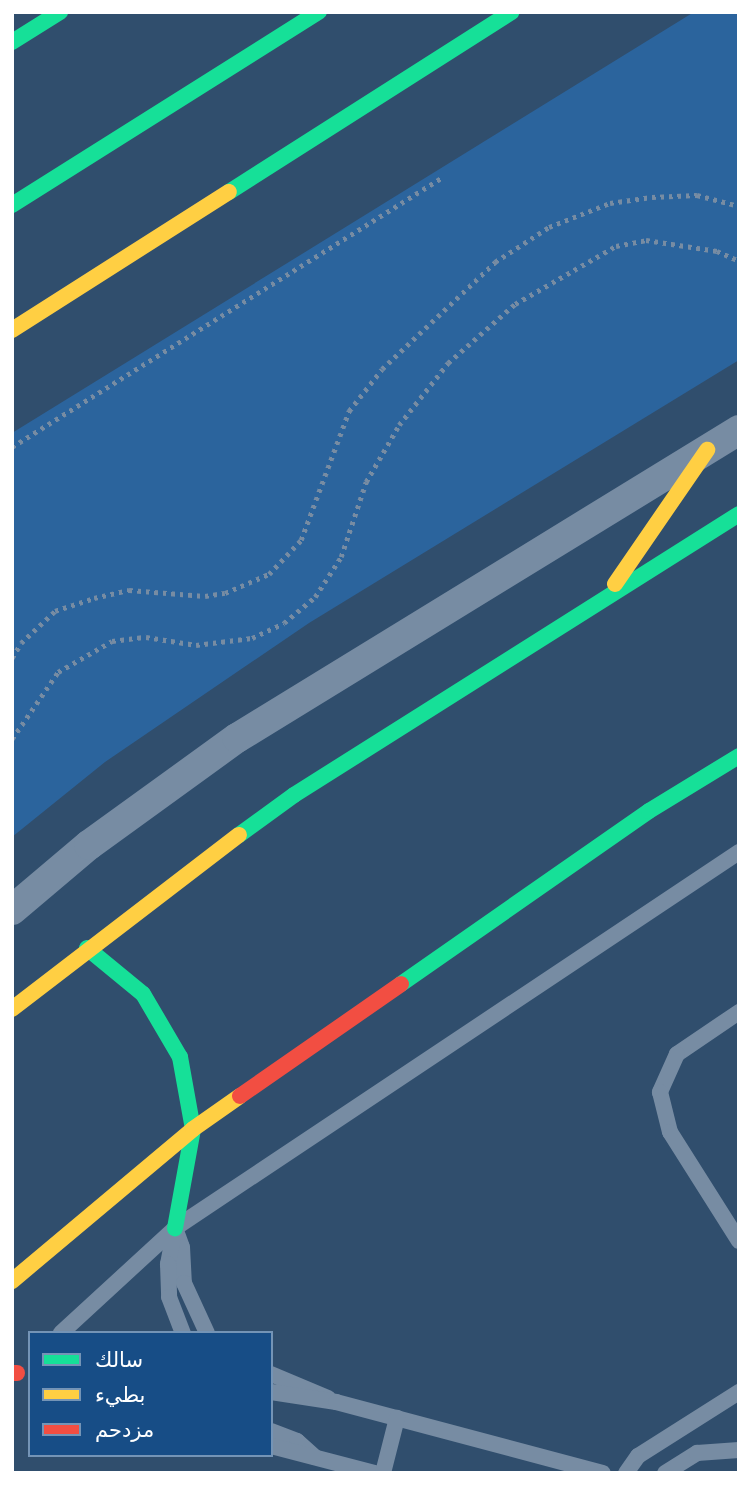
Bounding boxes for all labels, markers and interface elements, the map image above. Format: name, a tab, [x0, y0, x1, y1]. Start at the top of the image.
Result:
legend	[28, 1331, 273, 1457]
text: سالك	[95, 1348, 143, 1372]
text: بطيء	[95, 1383, 145, 1407]
text: مزدحم	[95, 1418, 154, 1442]

